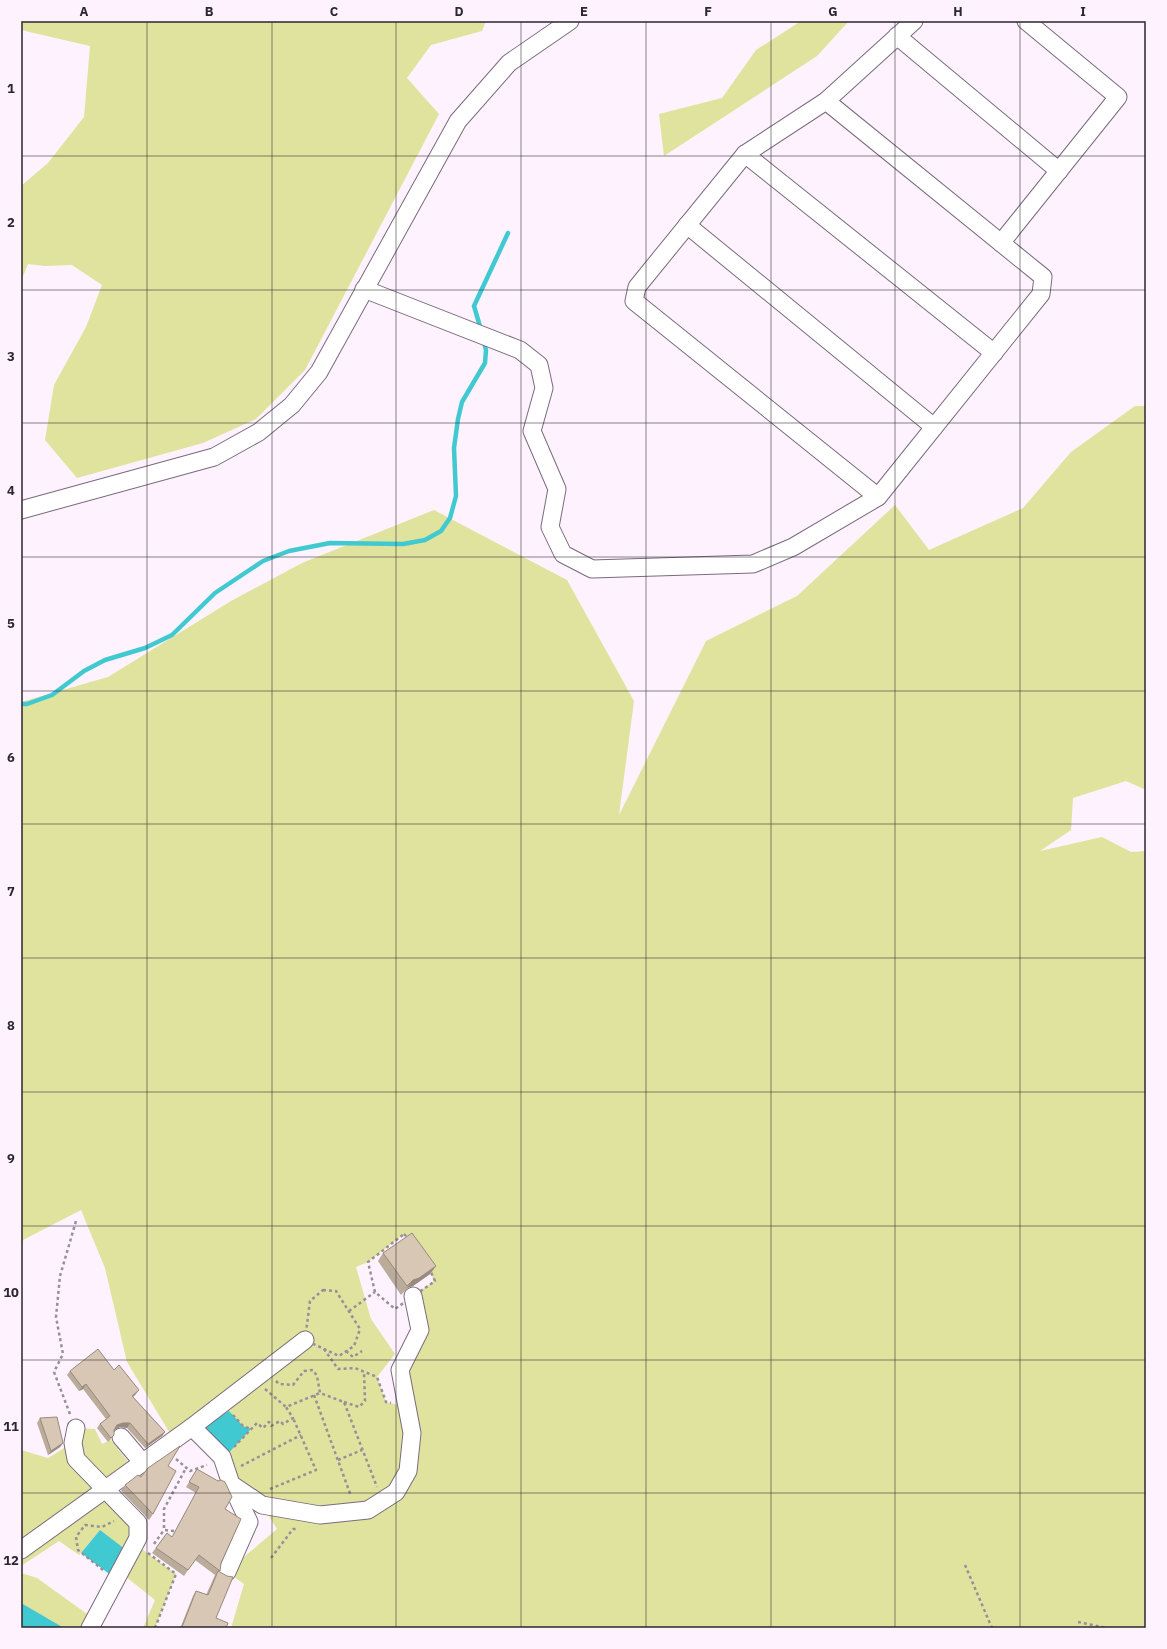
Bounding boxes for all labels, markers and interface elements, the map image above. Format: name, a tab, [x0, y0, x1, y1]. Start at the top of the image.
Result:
text: A	[80, 3, 89, 20]
text: B	[205, 3, 214, 20]
text: C	[330, 3, 339, 20]
text: D	[454, 3, 464, 20]
text: E	[580, 3, 588, 20]
text: F	[704, 3, 712, 20]
text: G	[828, 3, 838, 20]
text: H	[953, 3, 963, 20]
text: I	[1080, 3, 1086, 20]
text: 1	[7, 80, 15, 97]
text: 2	[7, 214, 15, 231]
text: 3	[7, 348, 15, 365]
text: 4	[7, 482, 15, 499]
text: 5	[7, 615, 15, 632]
text: 6	[7, 749, 15, 766]
text: 7	[7, 883, 15, 900]
text: 8	[7, 1017, 15, 1034]
text: 9	[7, 1150, 15, 1167]
text: 10	[3, 1284, 19, 1301]
text: 11	[3, 1418, 19, 1435]
text: 12	[3, 1552, 19, 1569]

